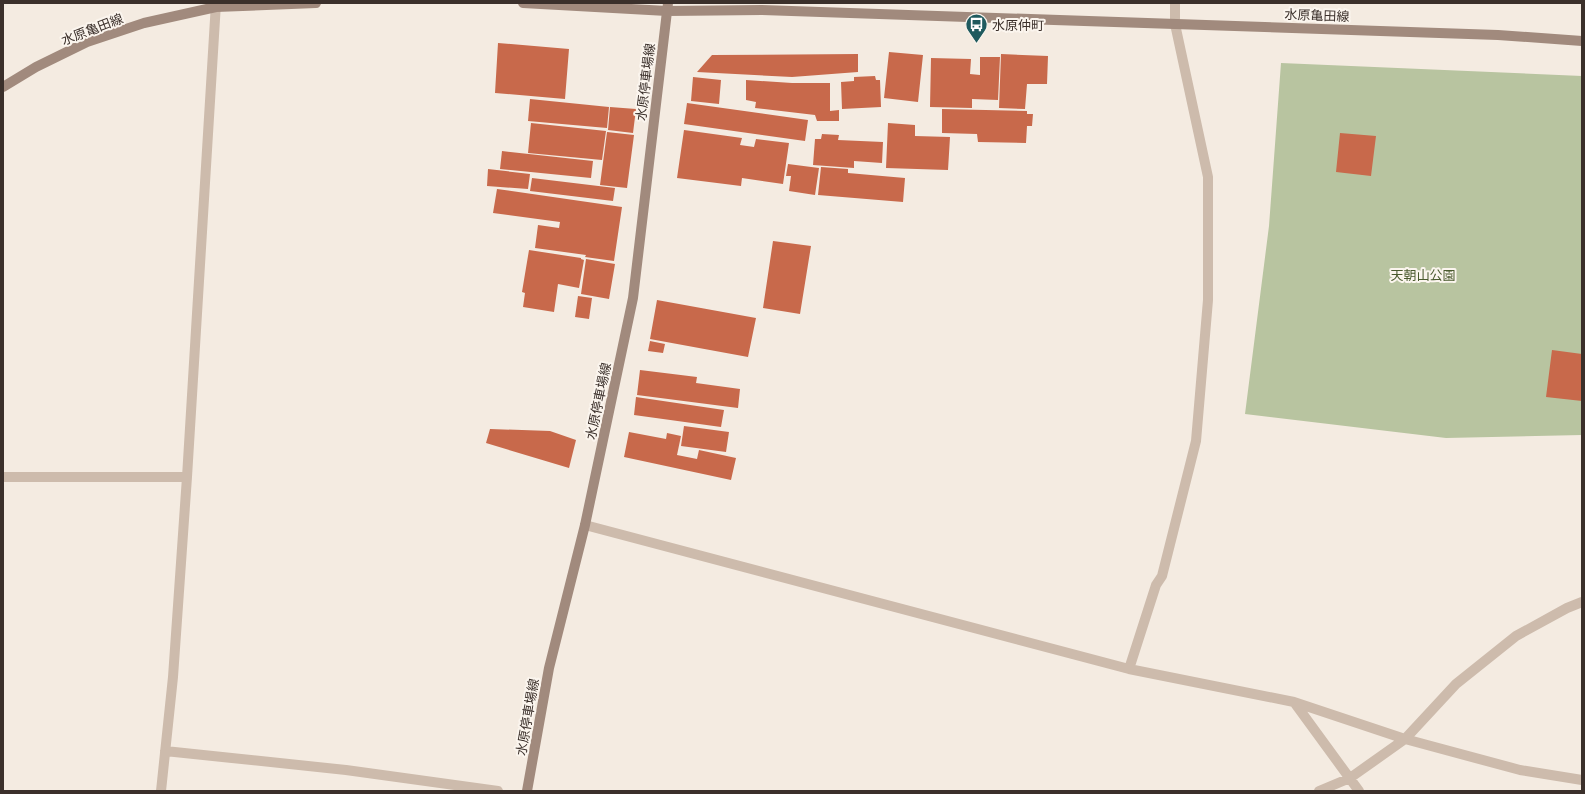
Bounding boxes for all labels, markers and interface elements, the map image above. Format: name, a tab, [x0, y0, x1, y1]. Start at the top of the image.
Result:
street label: 水原亀田線	[1284, 7, 1350, 24]
street label: 水原亀田線	[59, 11, 125, 48]
bus stop icon: 水原仲町	[964, 12, 990, 45]
place label: 水原仲町	[992, 18, 1044, 33]
street label: 水原停車場線	[633, 42, 658, 122]
park label: 天朝山公園	[1390, 268, 1456, 283]
street label: 水原停車場線	[583, 361, 614, 441]
street label: 水原停車場線	[513, 677, 542, 757]

